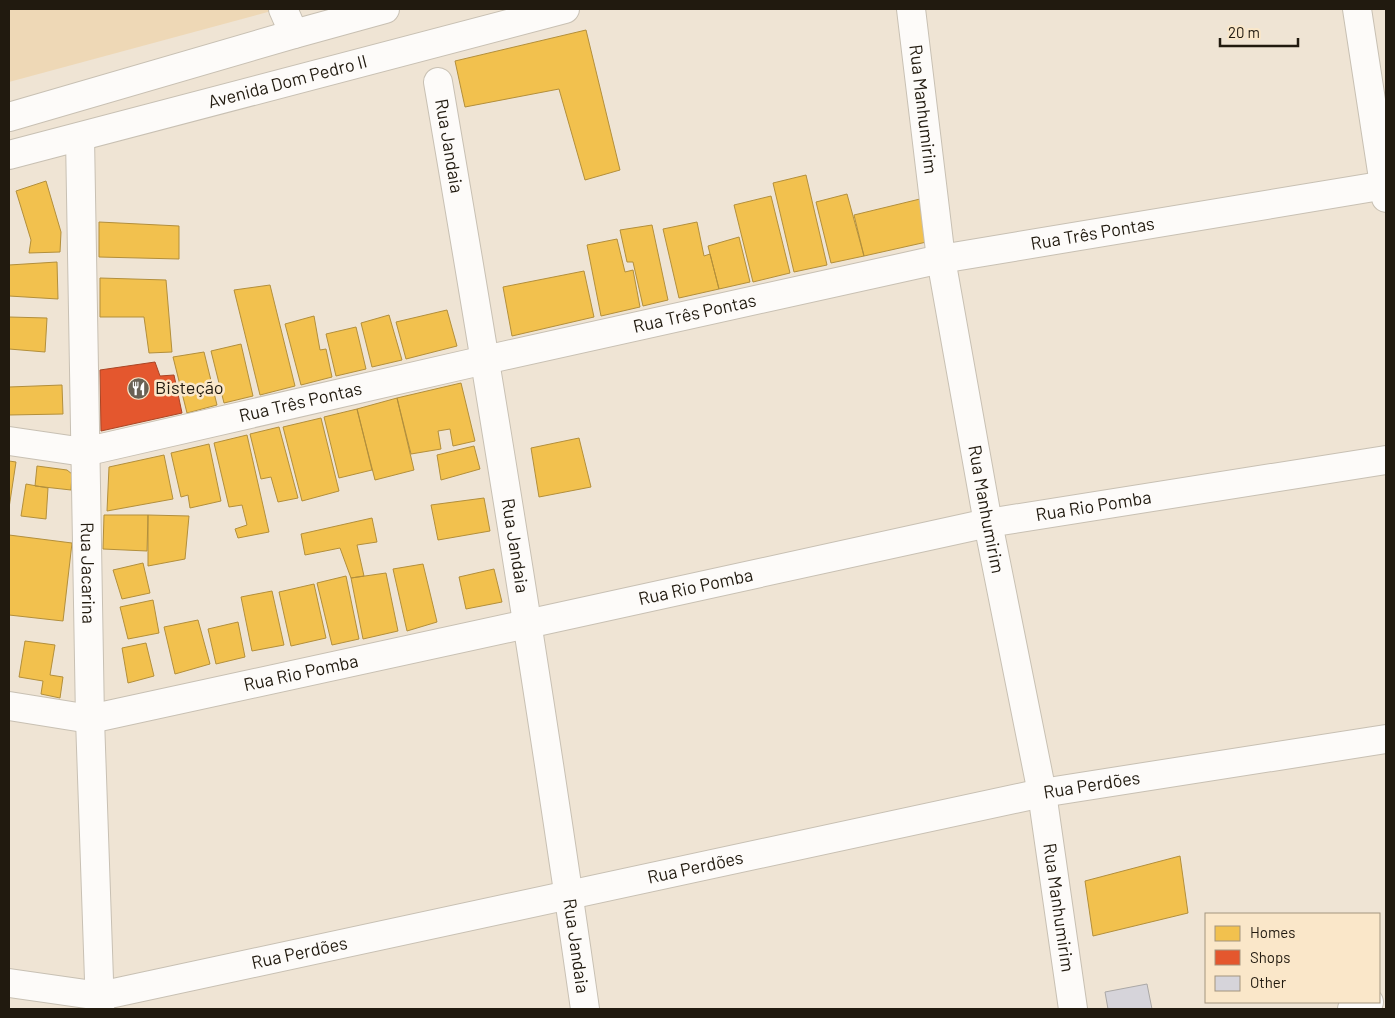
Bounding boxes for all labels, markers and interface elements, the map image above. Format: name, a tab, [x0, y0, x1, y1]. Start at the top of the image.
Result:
scale bar	[1220, 15, 1298, 47]
text: 20 m	[1228, 23, 1260, 41]
street label: Rua Manhumirim	[905, 43, 943, 175]
street label: Avenida Dom Pedro II	[205, 49, 369, 112]
street label: Rua Jandaia	[431, 97, 469, 195]
street label: Rua Três Pontas	[1029, 212, 1156, 254]
street label: Rua Três Pontas	[631, 288, 758, 337]
restaurant icon: Bisteção	[127, 376, 151, 400]
place label: Bisteção	[155, 376, 224, 398]
street label: Rua Três Pontas	[237, 377, 364, 426]
street label: Rua Manhumirim	[964, 443, 1010, 575]
street label: Rua Rio Pomba	[1034, 485, 1153, 525]
street label: Rua Jandaia	[498, 497, 534, 594]
street label: Rua Jacarina	[77, 522, 100, 624]
street label: Rua Rio Pomba	[636, 563, 755, 609]
street label: Rua Rio Pomba	[242, 649, 360, 695]
street label: Rua Perdões	[1042, 766, 1142, 803]
street label: Rua Manhumirim	[1039, 841, 1080, 973]
street label: Rua Perdões	[645, 846, 745, 888]
street label: Rua Jandaia	[559, 897, 595, 995]
legend	[1205, 913, 1380, 1003]
text: Homes	[1250, 923, 1295, 941]
street label: Rua Perdões	[249, 931, 349, 973]
text: Shops	[1250, 948, 1290, 966]
text: Other	[1250, 973, 1287, 991]

